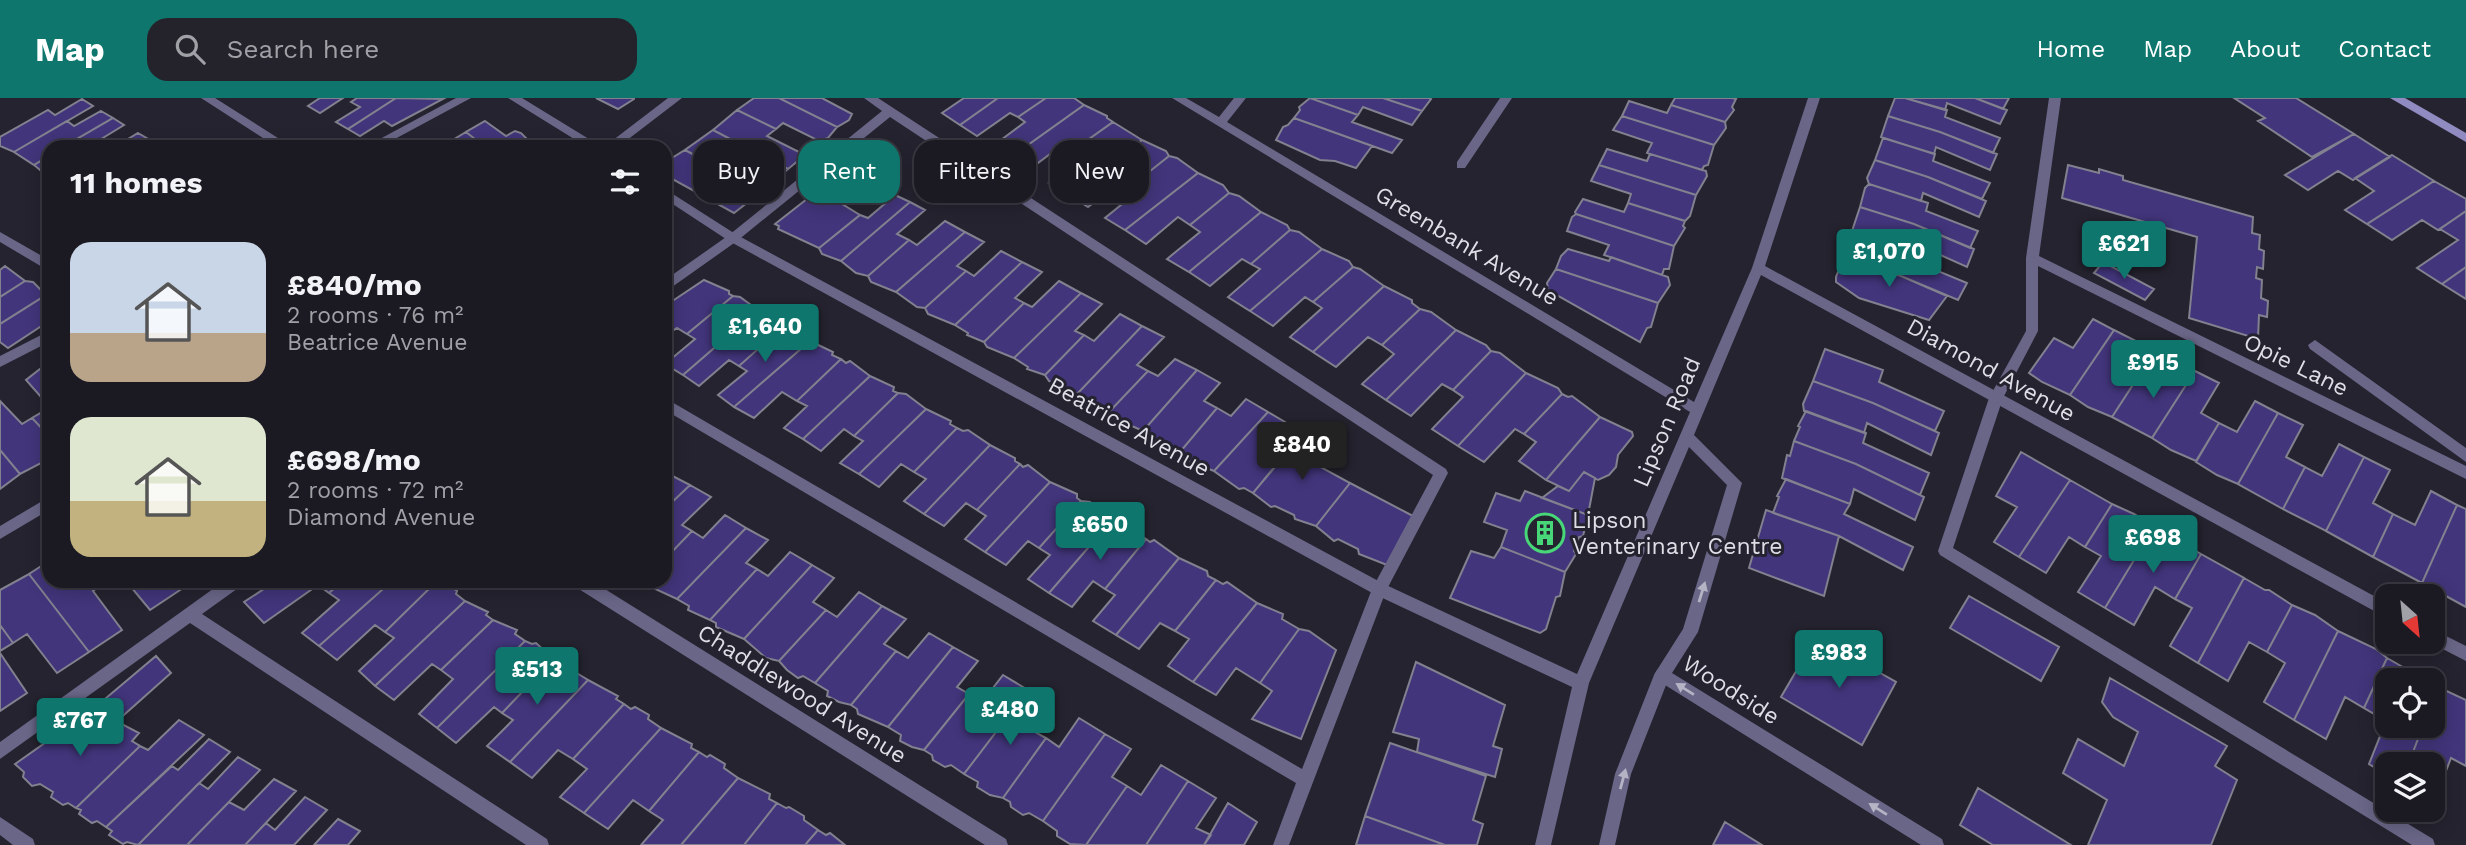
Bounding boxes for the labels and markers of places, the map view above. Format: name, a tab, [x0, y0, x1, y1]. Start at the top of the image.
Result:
pin: £621	[2083, 222, 2165, 281]
pin: £1,070	[1832, 230, 1946, 289]
pin: £1,640	[708, 304, 822, 364]
pin: £915	[2112, 341, 2194, 400]
pin: £840	[1261, 422, 1343, 482]
pin: £650	[1059, 503, 1141, 562]
place label: Lipson Venterinary Centre	[1572, 507, 1782, 560]
building icon: Lipson Venterinary Centre	[1524, 512, 1566, 554]
pin: £698	[2112, 516, 2194, 575]
pin: £983	[1798, 630, 1880, 690]
pin: £513	[496, 648, 578, 707]
pin: £480	[969, 688, 1051, 747]
pin: £767	[39, 698, 121, 758]

